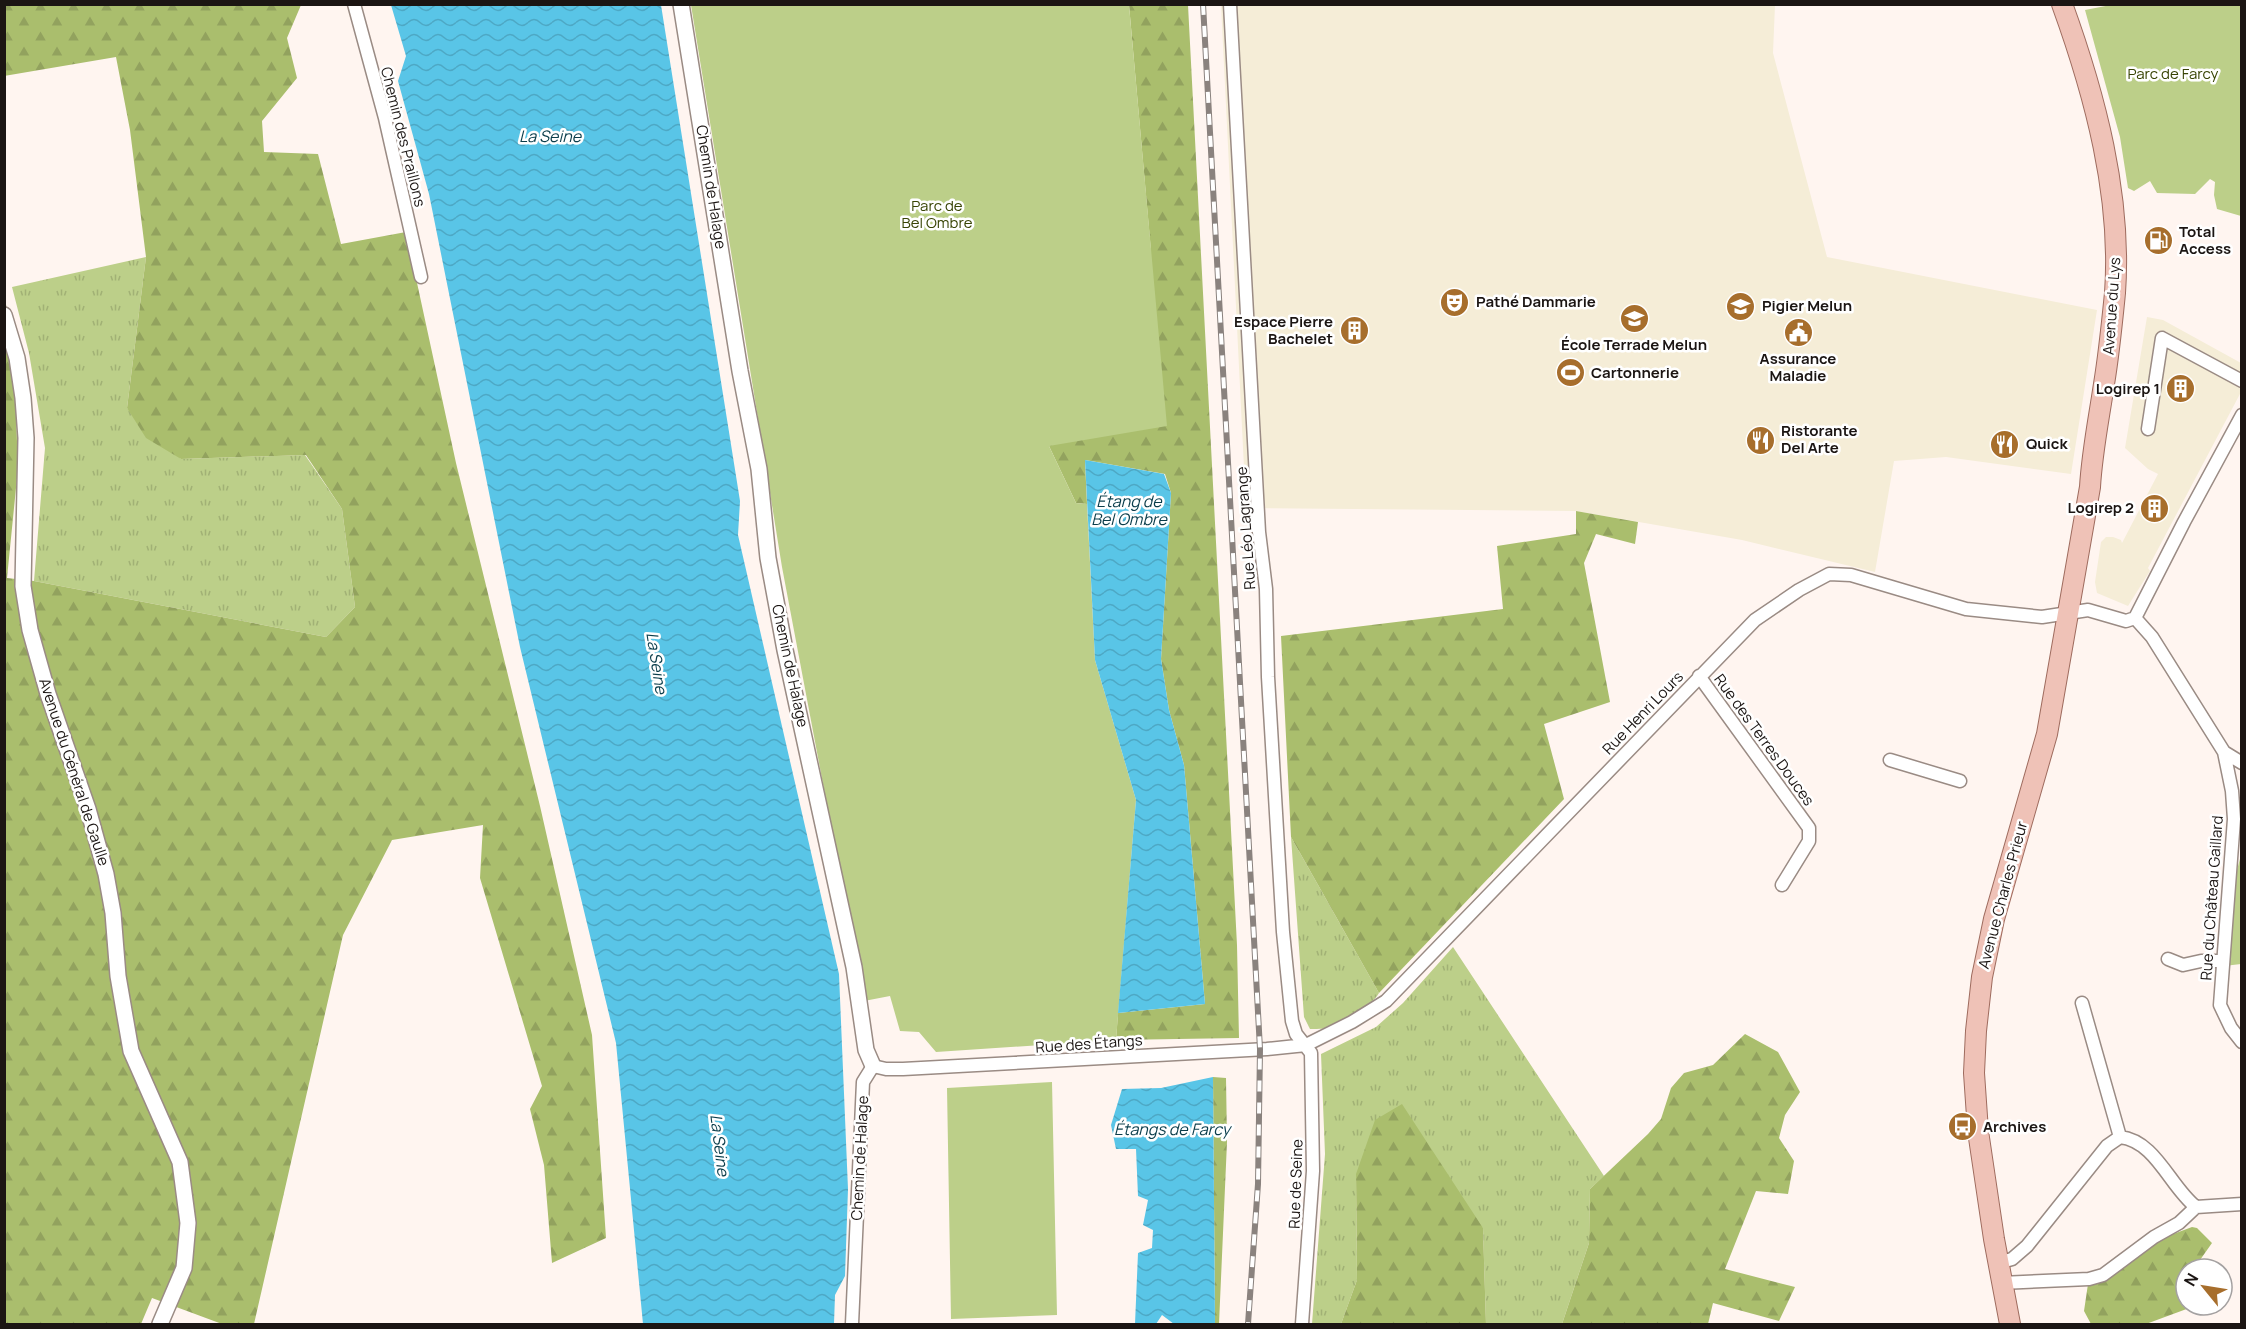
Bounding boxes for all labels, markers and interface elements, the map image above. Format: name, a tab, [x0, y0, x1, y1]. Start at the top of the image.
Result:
park label: Parc de Farcy	[2127, 63, 2219, 84]
street label: Chemin des Praillons	[376, 65, 431, 209]
street label: Chemin de Halage	[691, 124, 732, 251]
water label: La Seine	[519, 125, 583, 147]
park label: Parc de Bel Ombre	[902, 195, 973, 233]
place label: Total Access	[2179, 221, 2231, 259]
fuel station icon: Total Access	[2142, 225, 2174, 257]
street label: Avenue du Lys	[2098, 256, 2125, 356]
theatre icon: Pathé Dammarie	[1439, 286, 1471, 318]
school or university icon: Pigier Melun	[1725, 290, 1757, 322]
place label: Pathé Dammarie	[1476, 291, 1596, 312]
place label: Pigier Melun	[1762, 295, 1852, 316]
school or university icon: École Terrade Melun	[1618, 302, 1650, 334]
place label: Espace Pierre Bachelet	[1234, 311, 1333, 349]
building icon: Espace Pierre Bachelet	[1338, 315, 1370, 347]
public building icon: Assurance Maladie	[1782, 316, 1814, 348]
place label: École Terrade Melun	[1561, 334, 1707, 355]
place label: Assurance Maladie	[1760, 348, 1836, 386]
sports icon: Cartonnerie	[1554, 357, 1586, 389]
place label: Cartonnerie	[1591, 362, 1679, 383]
building icon: Logirep 1	[2165, 373, 2197, 405]
place label: Logirep 1	[2096, 378, 2160, 399]
place label: Ristorante Del Arte	[1781, 420, 1858, 458]
restaurant icon: Ristorante Del Arte	[1744, 424, 1776, 456]
restaurant icon: Quick	[1989, 428, 2021, 460]
place label: Quick	[2026, 433, 2068, 454]
street label: Rue Léo Lagrange	[1231, 466, 1260, 590]
water label: Étang de Bel Ombre	[1091, 490, 1168, 530]
building icon: Logirep 2	[2139, 492, 2171, 524]
place label: Logirep 2	[2067, 497, 2134, 518]
street label: Chemin de Halage	[767, 603, 814, 729]
water label: La Seine	[641, 631, 673, 697]
street label: Rue Henri Lours	[1598, 666, 1688, 759]
street label: Rue des Terres Douces	[1709, 670, 1819, 810]
street label: Avenue du Général de Gaulle	[34, 675, 115, 869]
street label: Rue du Château Gaillard	[2195, 815, 2228, 981]
street label: Avenue Charles Prieur	[1973, 818, 2032, 971]
street label: Rue des Étangs	[1035, 1029, 1143, 1058]
street label: Chemin de Halage	[846, 1095, 873, 1221]
bus stop icon: Archives	[1946, 1111, 1978, 1143]
water label: La Seine	[705, 1113, 735, 1179]
place label: Archives	[1983, 1116, 2046, 1137]
water label: Étangs de Farcy	[1114, 1118, 1233, 1140]
street label: Rue de Seine	[1283, 1138, 1308, 1229]
north arrow	[2174, 1257, 2234, 1317]
text: N	[2179, 1269, 2203, 1290]

